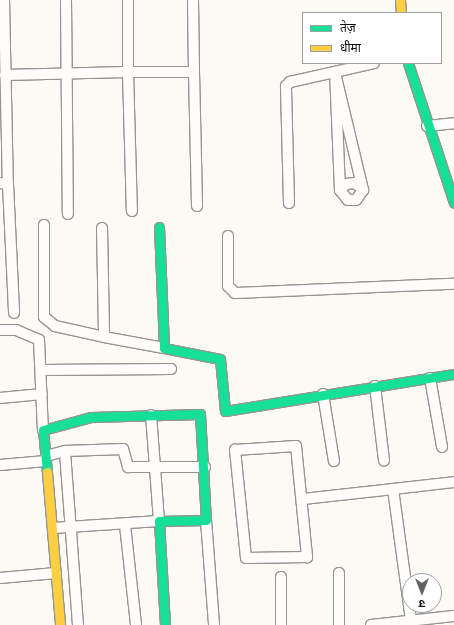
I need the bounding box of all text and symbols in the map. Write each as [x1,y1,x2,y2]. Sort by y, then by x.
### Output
legend [302,12,442,64]
text: तेज़ [340,19,356,35]
text: धीमा [340,39,361,55]
north arrow [402,573,442,613]
text: उ [419,597,425,612]

